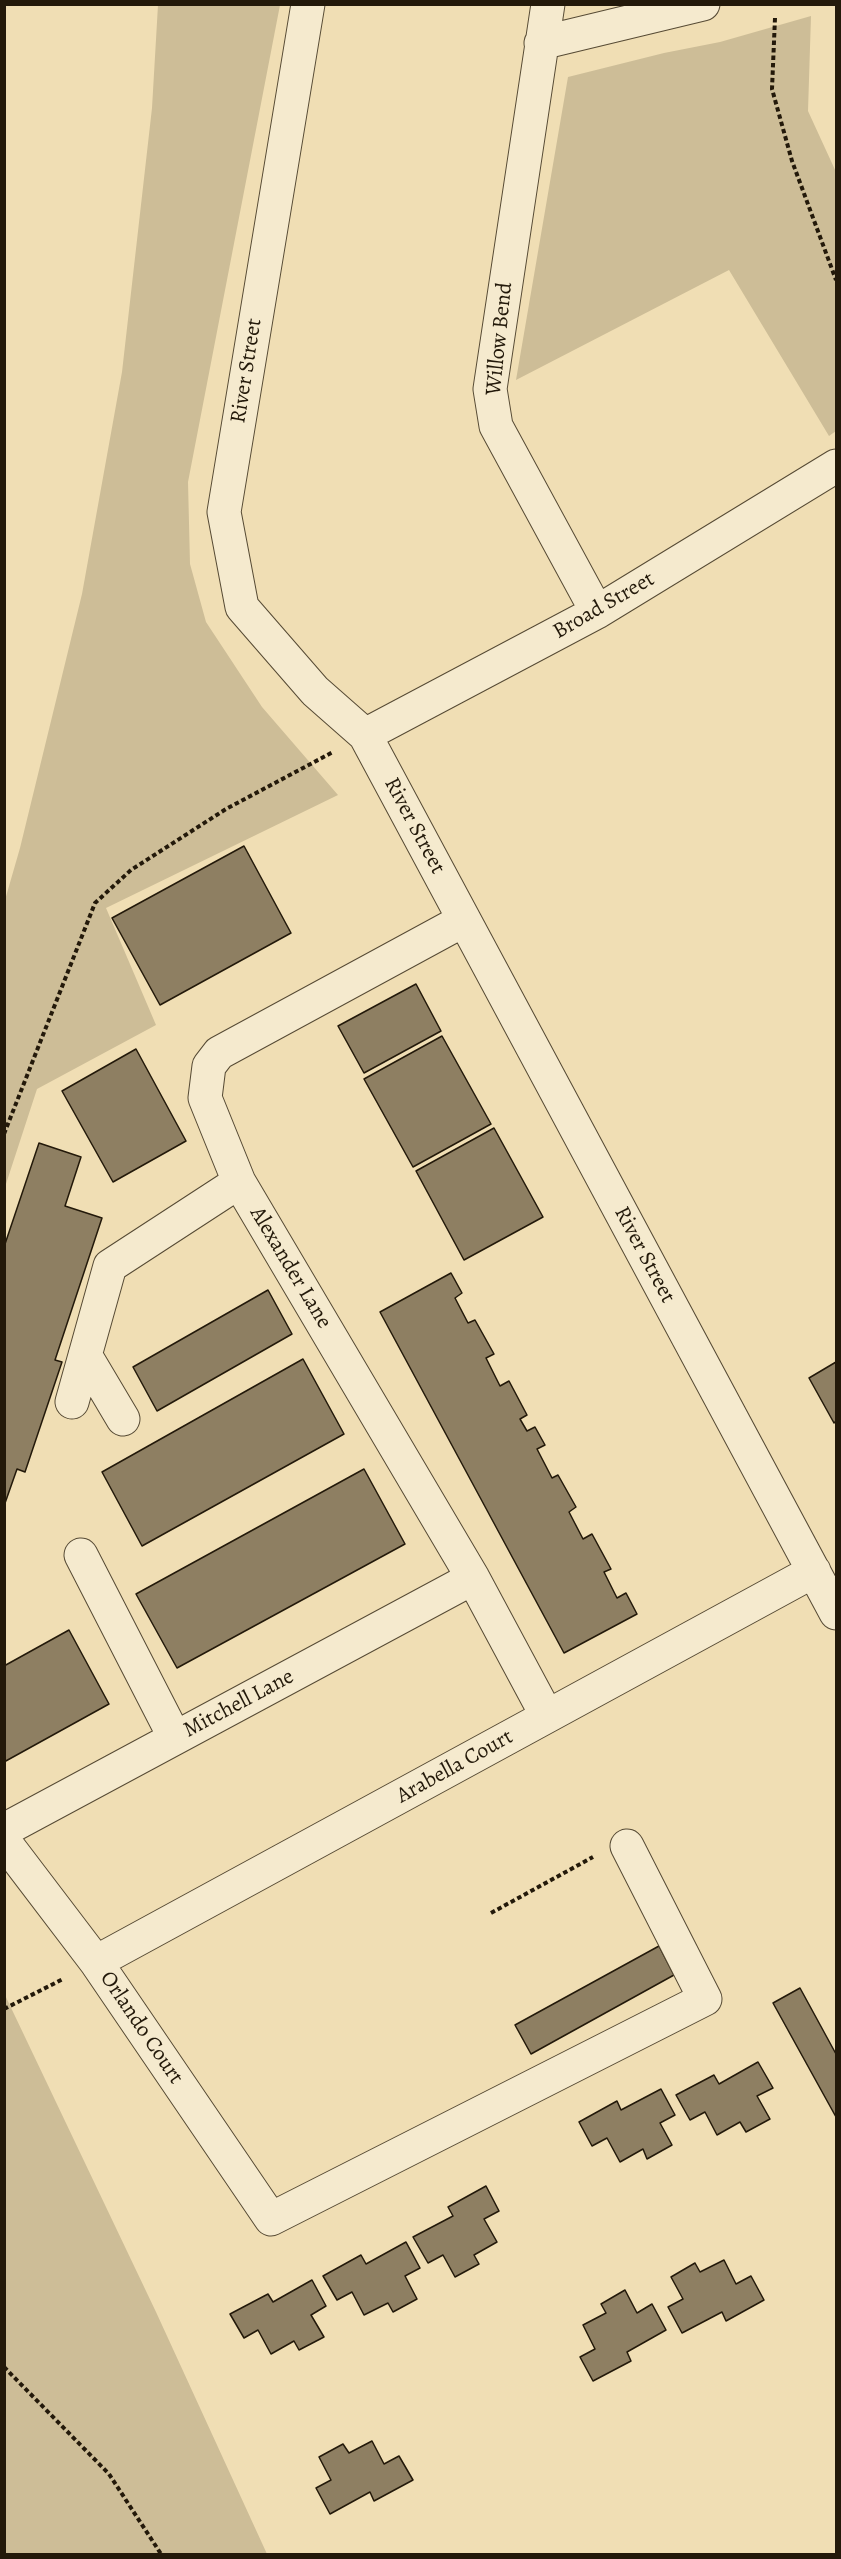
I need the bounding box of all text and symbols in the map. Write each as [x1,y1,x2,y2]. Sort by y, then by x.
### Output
street label: Willow Bend [481,281,519,397]
street label: River Street [226,317,268,425]
street label: Broad Street [549,566,659,646]
street label: River Street [378,773,450,879]
street label: Alexander Lane [243,1202,337,1334]
street label: River Street [608,1202,680,1308]
street label: Mitchell Lane [179,1664,299,1744]
street label: Arabella Court [392,1724,518,1810]
street label: Orlando Court [94,1967,188,2089]

